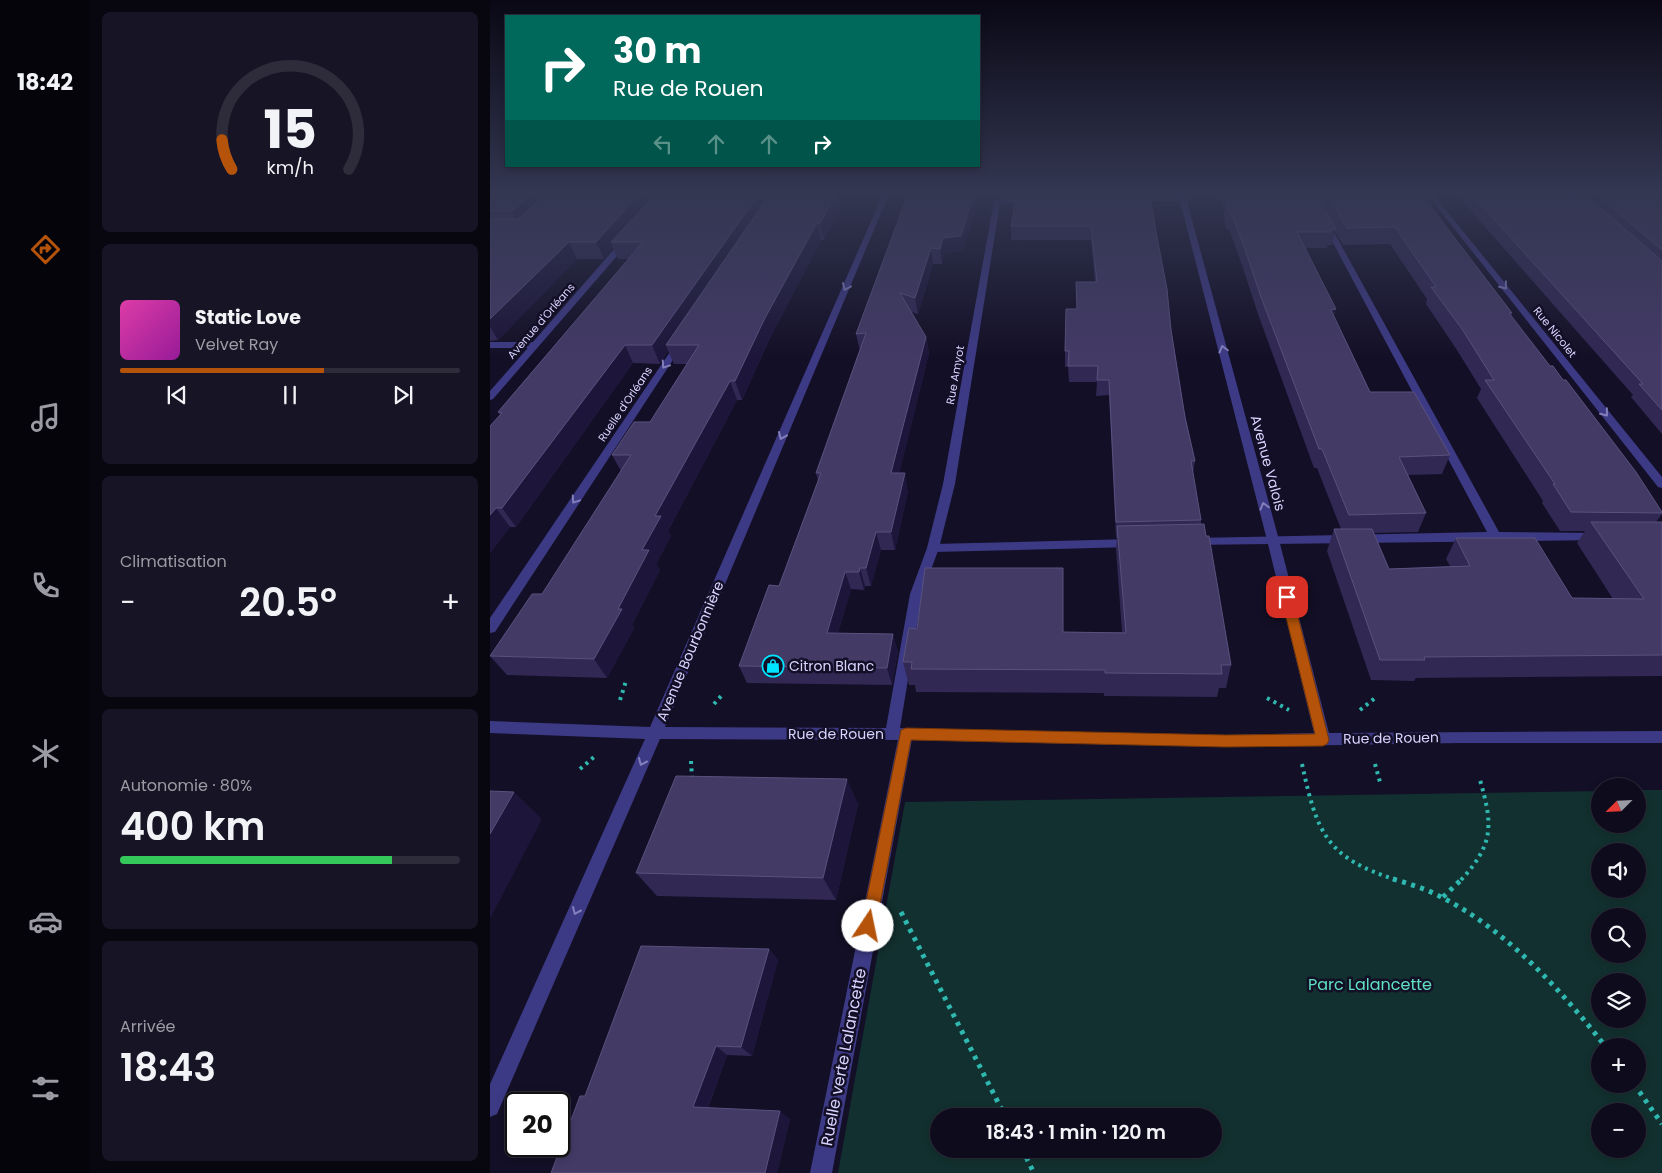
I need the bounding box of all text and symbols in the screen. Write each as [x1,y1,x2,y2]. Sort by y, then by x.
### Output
text: 30 m [613,26,701,75]
icon: right [530,35,595,100]
text: 18:42 [17,67,73,98]
text: Rue de Rouen [613,73,764,104]
text: 15 [263,93,317,166]
icon: left [649,130,677,158]
icon: ahead [702,130,730,158]
icon: ahead [755,130,783,158]
icon: right [808,130,836,158]
text: km/h [266,155,314,180]
icon: directions [28,232,63,267]
street label: Avenue d'Orléans [503,279,579,362]
one-way arrow [1498,280,1506,289]
one-way arrow [842,282,853,291]
street label: Rue Nicolet [1530,303,1580,361]
text: Static Love [195,304,301,331]
text: Velvet Ray [195,333,278,356]
street label: Rue Amyot [942,344,968,406]
one-way arrow [1218,344,1229,353]
one-way arrow [662,360,672,369]
street label: Ruelle d'Orléans [594,363,656,445]
icon: previous [163,381,191,409]
icon: pause [276,381,304,409]
icon: next [389,381,417,409]
icon: music [28,400,63,435]
one-way arrow [1600,407,1608,416]
street label: Avenue Valois [1246,413,1290,513]
one-way arrow [778,431,789,440]
one-way arrow [572,494,581,504]
one-way arrow [1260,502,1270,511]
text: Climatisation [120,550,227,573]
icon: phone [28,568,63,603]
text: 20.5° [239,576,337,629]
pin [1266,576,1308,618]
street label: Avenue Bourbonnière [651,578,729,724]
text: − [120,583,135,622]
text: + [441,583,460,622]
icon: arrive [1273,583,1301,611]
shop icon: Citron Blanc [761,654,785,678]
place label: Citron Blanc [789,656,874,676]
street label: Rue de Rouen [788,724,884,744]
street label: Rue de Rouen [1343,727,1439,749]
icon: climate [28,736,63,771]
one-way arrow [638,757,649,766]
text: Autonomie · 80% [120,774,252,797]
north arrow [1591,778,1646,832]
map controls [1591,778,1646,1158]
text: 400 km [120,800,265,853]
button: sound [1591,843,1646,898]
position arrow [841,899,893,951]
icon: car [28,904,63,939]
one-way arrow [572,906,583,915]
button: search [1591,908,1646,963]
street label: Ruelle verte Lalancette [815,966,872,1148]
park label: Parc Lalancette [1308,973,1432,996]
button: layers [1591,973,1646,1028]
text: Arrivée [120,1015,175,1038]
button: + [1591,1038,1646,1093]
text: 18:43 [120,1041,216,1094]
icon: filters [28,1071,63,1106]
speed limit sign: 20 [505,1092,570,1157]
button: − [1591,1103,1646,1158]
text: 18:43 · 1 min · 120 m [986,1119,1166,1146]

